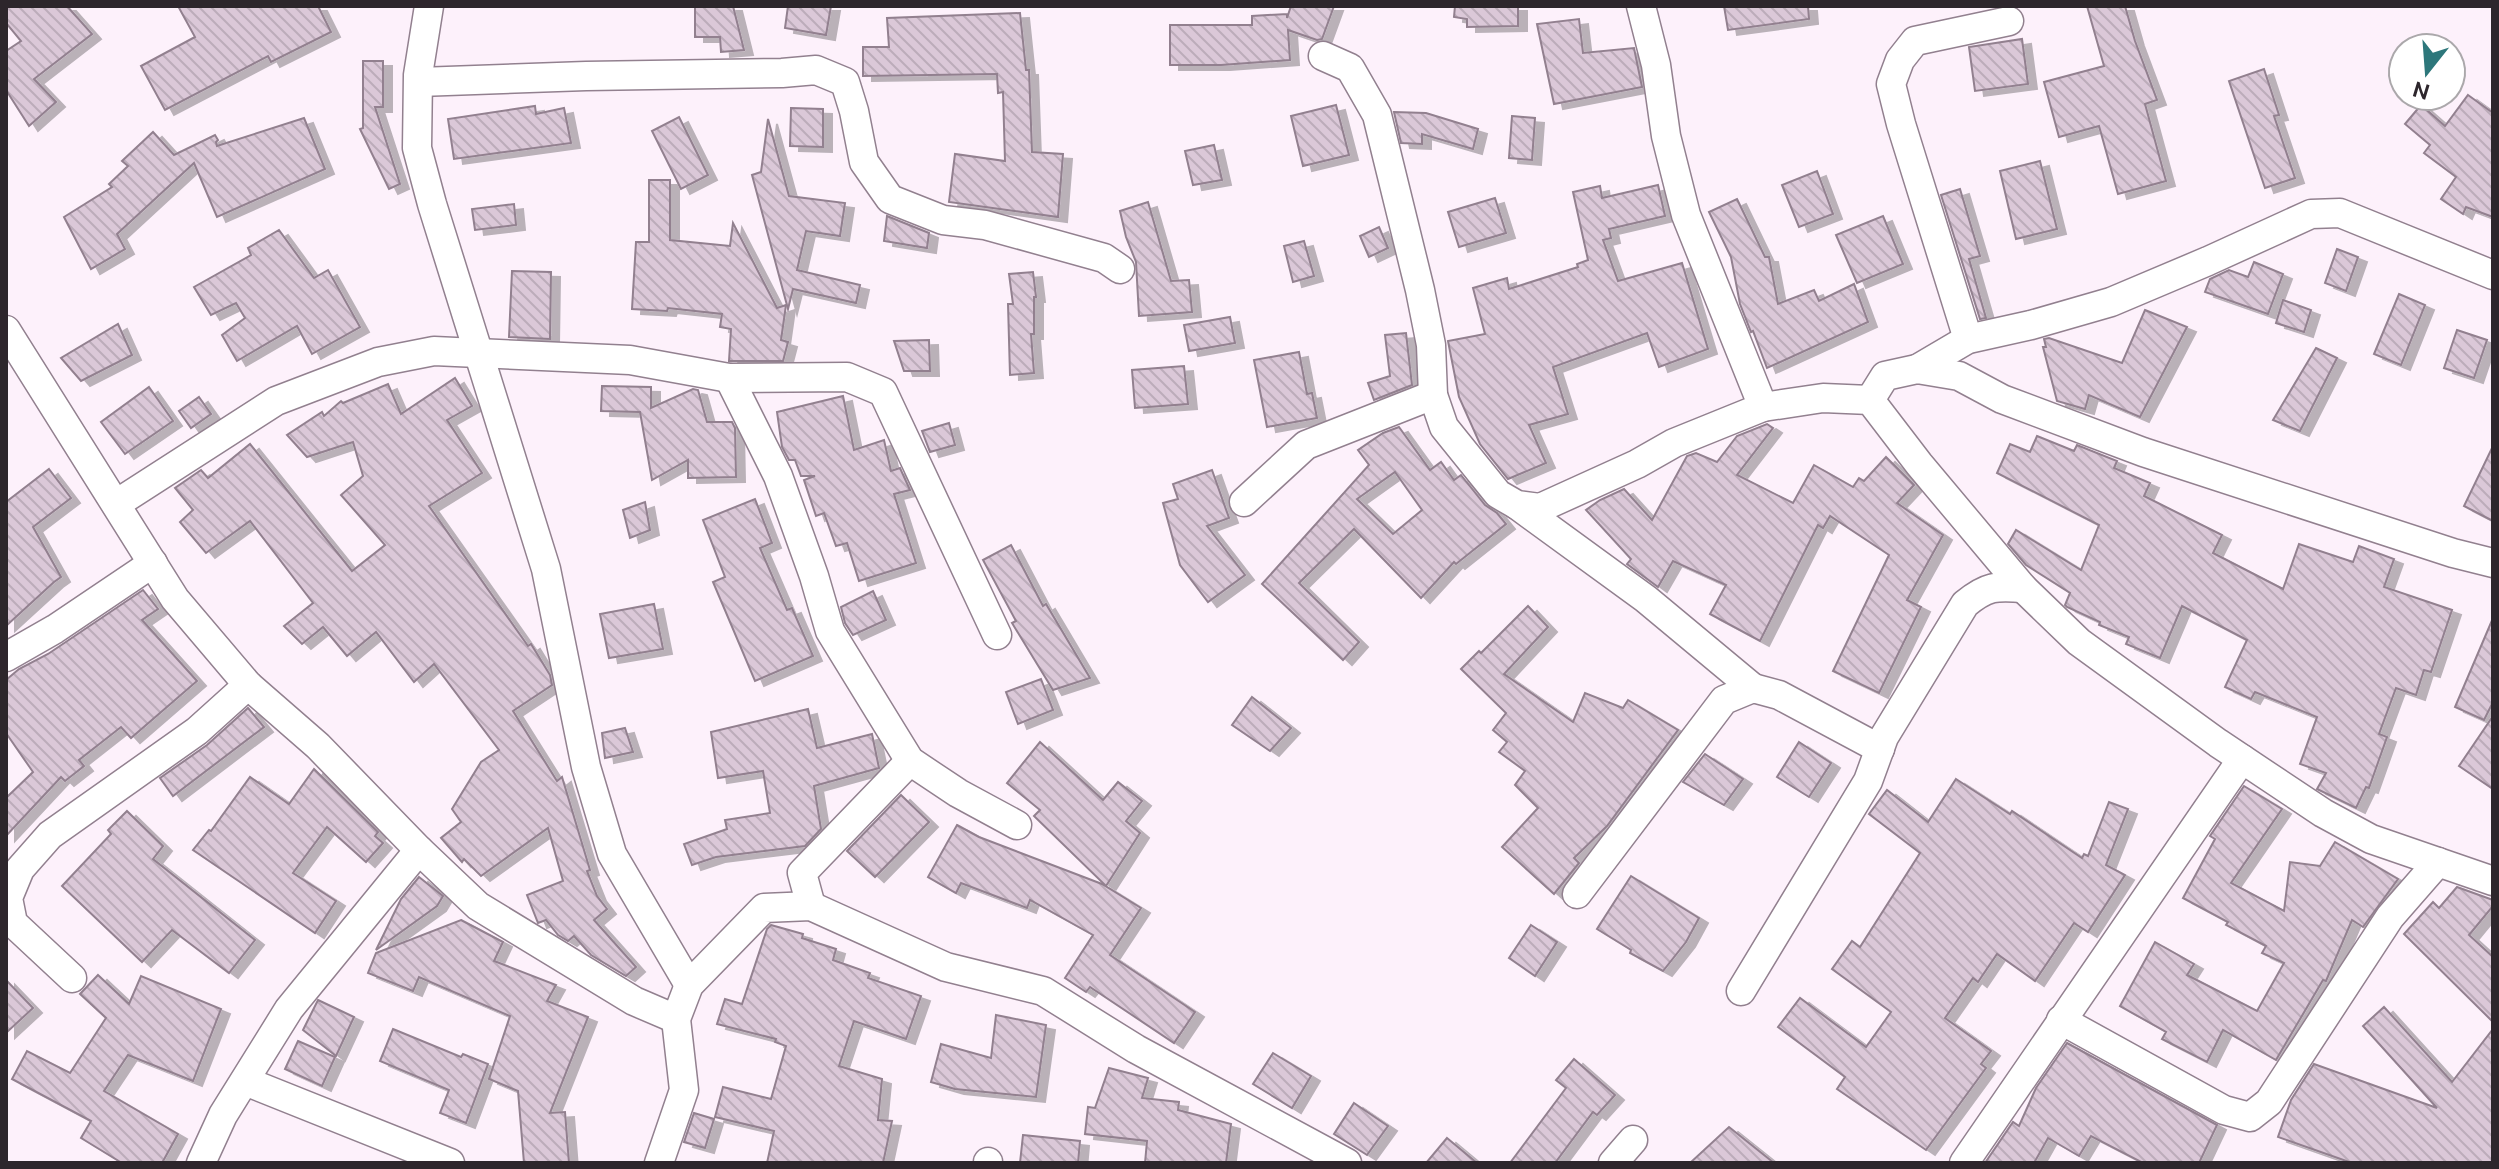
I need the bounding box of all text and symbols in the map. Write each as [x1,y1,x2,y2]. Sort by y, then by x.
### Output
north arrow [2387,32,2467,112]
text: N [2409,77,2433,106]

